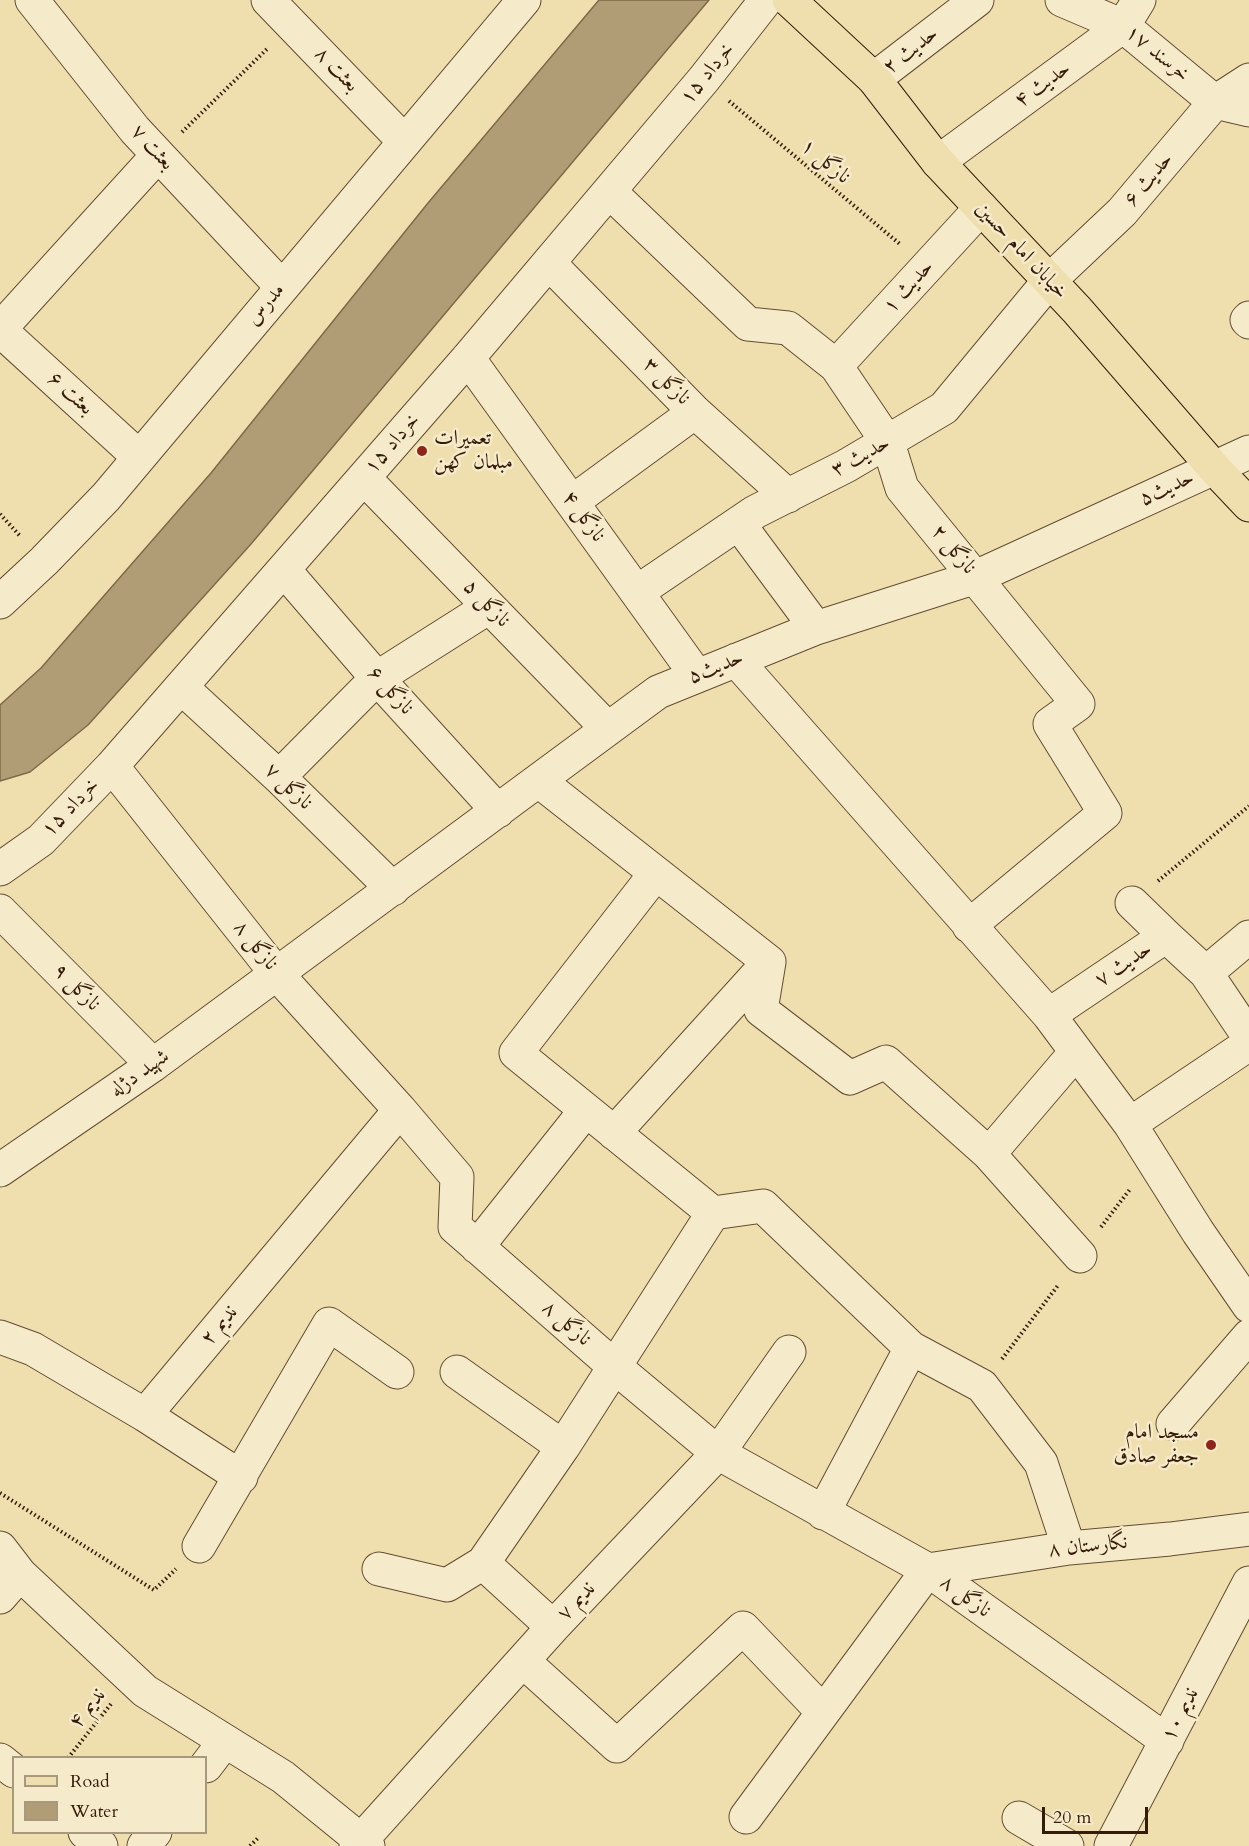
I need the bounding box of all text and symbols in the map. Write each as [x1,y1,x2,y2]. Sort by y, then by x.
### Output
street label: خرسند ۱۷ [1120,20,1194,88]
street label: حدیث ۲ [878,22,944,80]
street label: ۱۵ خرداد [676,38,740,110]
street label: بعثت ۸ [308,42,364,98]
street label: حدیث ۴ [1010,56,1076,114]
street label: بعثت ۷ [125,120,179,176]
street label: نازگل ۱ [795,134,855,190]
street label: حدیث ۶ [1119,148,1179,212]
street label: خیابان امام حسین [969,197,1073,305]
street label: حدیث ۱ [879,255,939,319]
street label: مدرس [241,279,291,331]
street label: نازگل ۳ [637,353,695,411]
street label: بعثت ۶ [42,367,98,421]
street label: ۱۵ خرداد [360,409,426,479]
place label: تعمیرات مبلمان کهن [434,426,513,476]
street label: حدیث ۳ [827,431,895,483]
marker: تعمیرات مبلمان کهن [415,444,429,458]
street label: حدیث۵ [1136,465,1198,513]
street label: نازگل ۴ [556,487,610,547]
street label: نازگل ۲ [925,520,981,580]
street label: نازگل ۵ [457,575,515,633]
street label: حدیث۵ [685,646,747,690]
street label: نازگل ۶ [362,661,418,721]
street label: نازگل ۷ [259,758,317,816]
street label: ۱۵ خرداد [37,773,105,843]
street label: نازگل ۸ [227,916,283,976]
street label: حدیث ۷ [1091,937,1157,993]
street label: نازگل ۹ [47,959,105,1017]
street label: شهید دژله [105,1045,175,1103]
street label: نازگل ۸ [536,1296,596,1352]
street label: ندیم ۲ [196,1301,244,1351]
place label: مسجد امام جعفر صادق [1113,1420,1199,1470]
marker: مسجد امام جعفر صادق [1204,1438,1218,1452]
street label: نگارستان ۸ [1047,1530,1129,1564]
street label: نازگل ۸ [935,1570,995,1624]
street label: ندیم ۷ [553,1577,601,1627]
street label: ندیم ۴ [64,1684,112,1734]
street label: ندیم ۱۰ [1157,1684,1205,1746]
legend [12,1756,207,1834]
text: Road [70,1769,110,1794]
scale bar [1045,1795,1152,1833]
text: Water [70,1799,118,1824]
text: 20 m [1053,1805,1092,1830]

